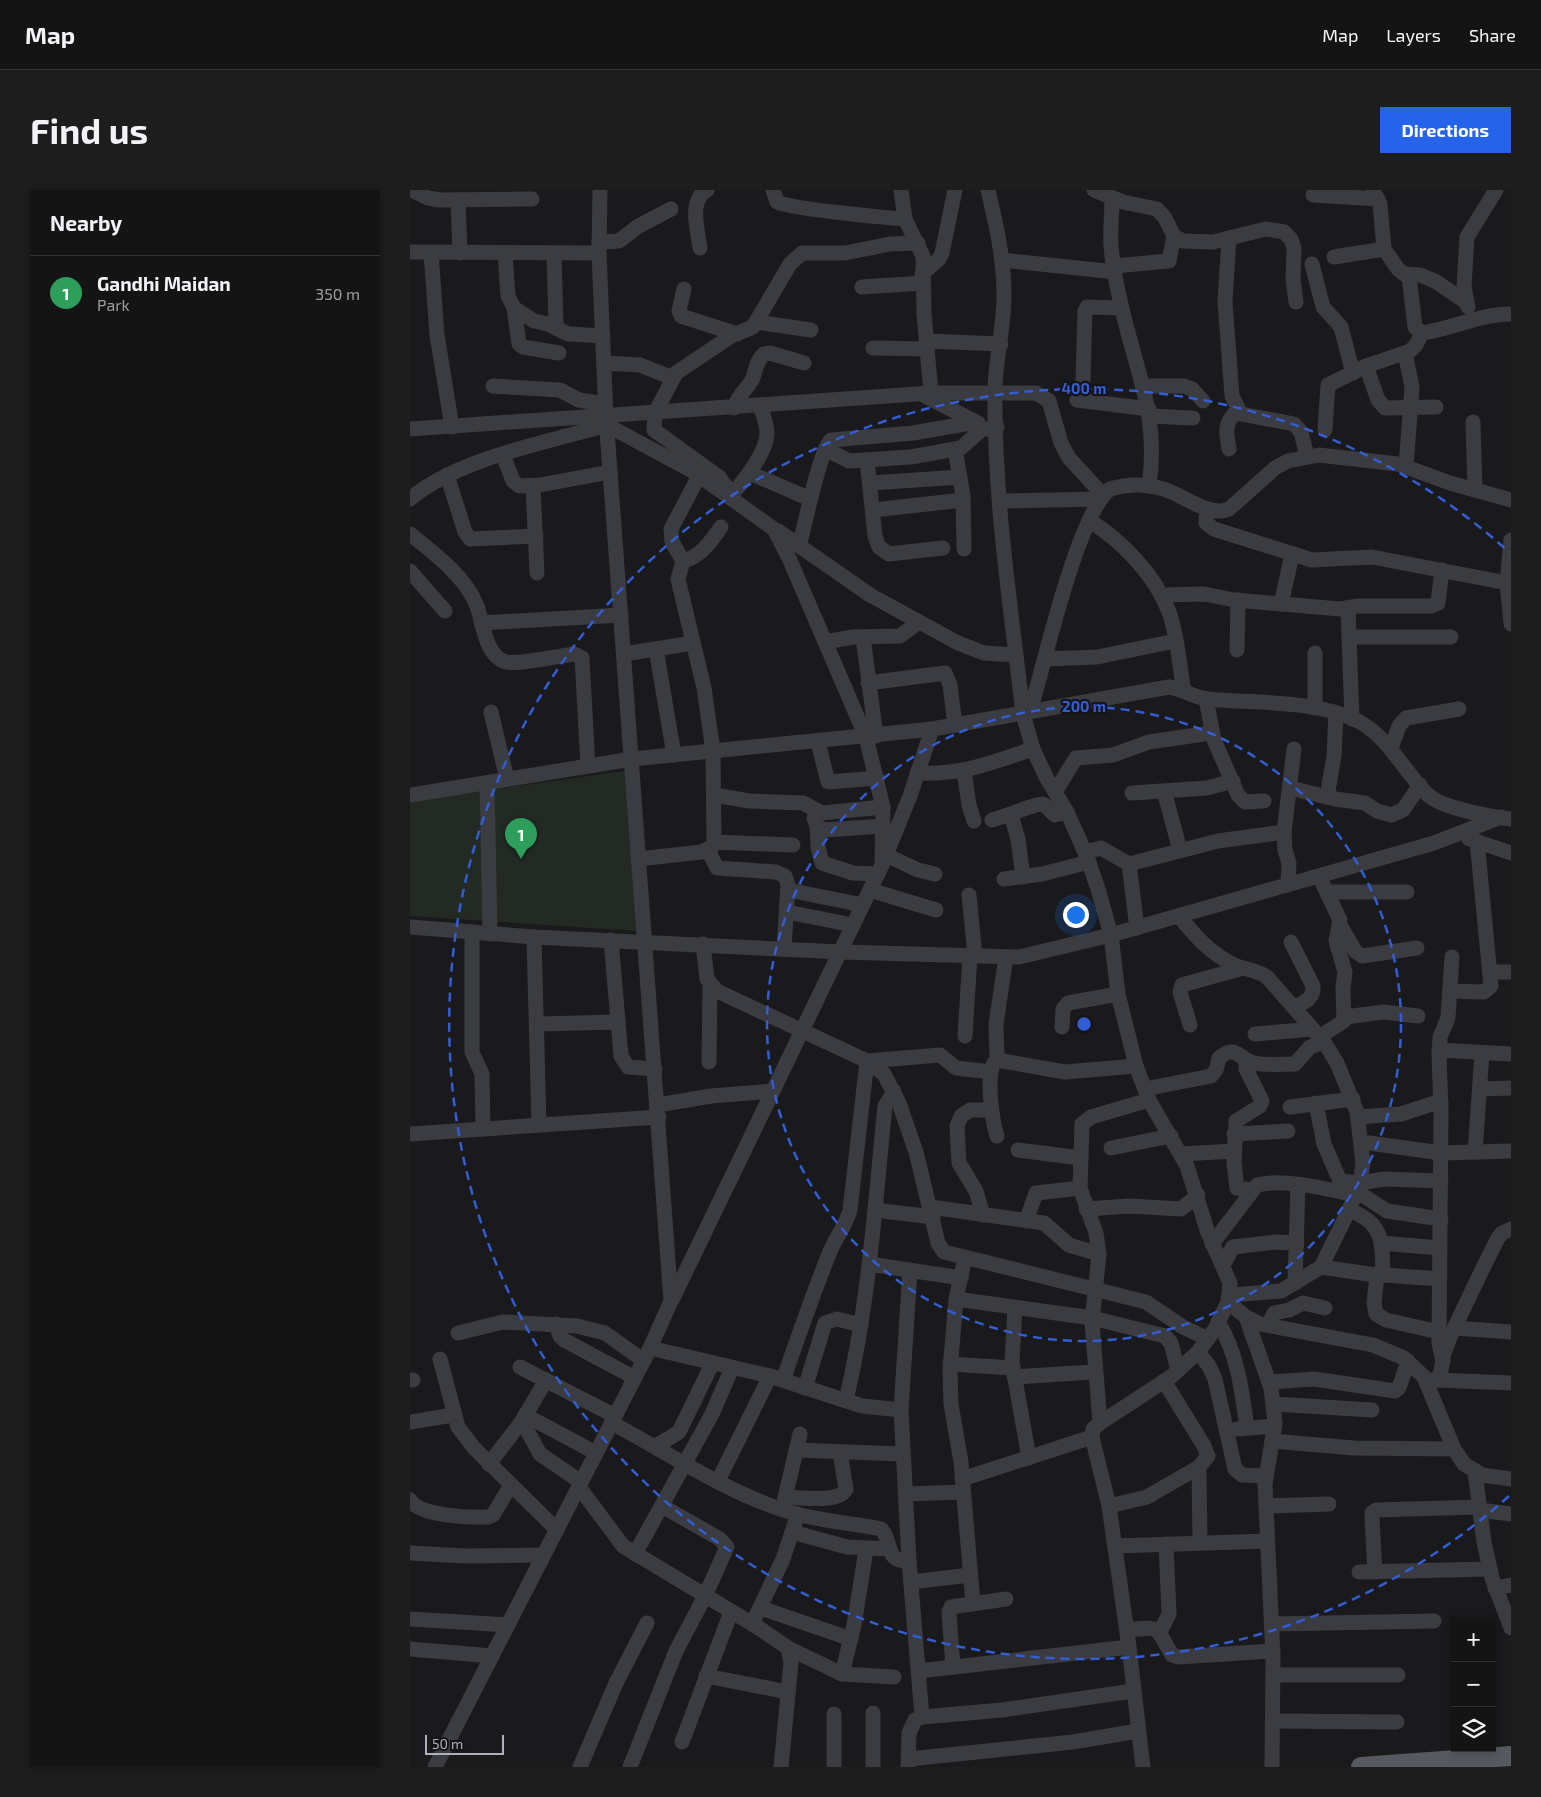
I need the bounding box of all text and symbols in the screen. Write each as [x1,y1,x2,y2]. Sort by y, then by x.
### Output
text: Map [25,20,75,49]
text: Map [1322,24,1358,46]
text: Layers [1386,24,1441,46]
text: Share [1469,24,1516,46]
button: Directions [1380,107,1511,153]
text: Find us [30,109,148,151]
text: Nearby [50,210,122,235]
text: Gandhi Maidan [97,272,231,295]
text: 1 [63,284,69,303]
text: 350 m [315,284,360,303]
text: Park [97,295,130,314]
text: 400 m [1062,379,1106,397]
text: 200 m [1062,697,1106,715]
pin: 1 [505,818,537,859]
your location [1063,902,1089,928]
centre of rings [1075,1015,1093,1033]
map controls [1451,1617,1496,1752]
button: + [1451,1617,1496,1662]
button: − [1451,1662,1496,1707]
button: layers [1451,1707,1496,1752]
scale bar [425,1732,504,1755]
text: 50 m [432,1735,463,1752]

